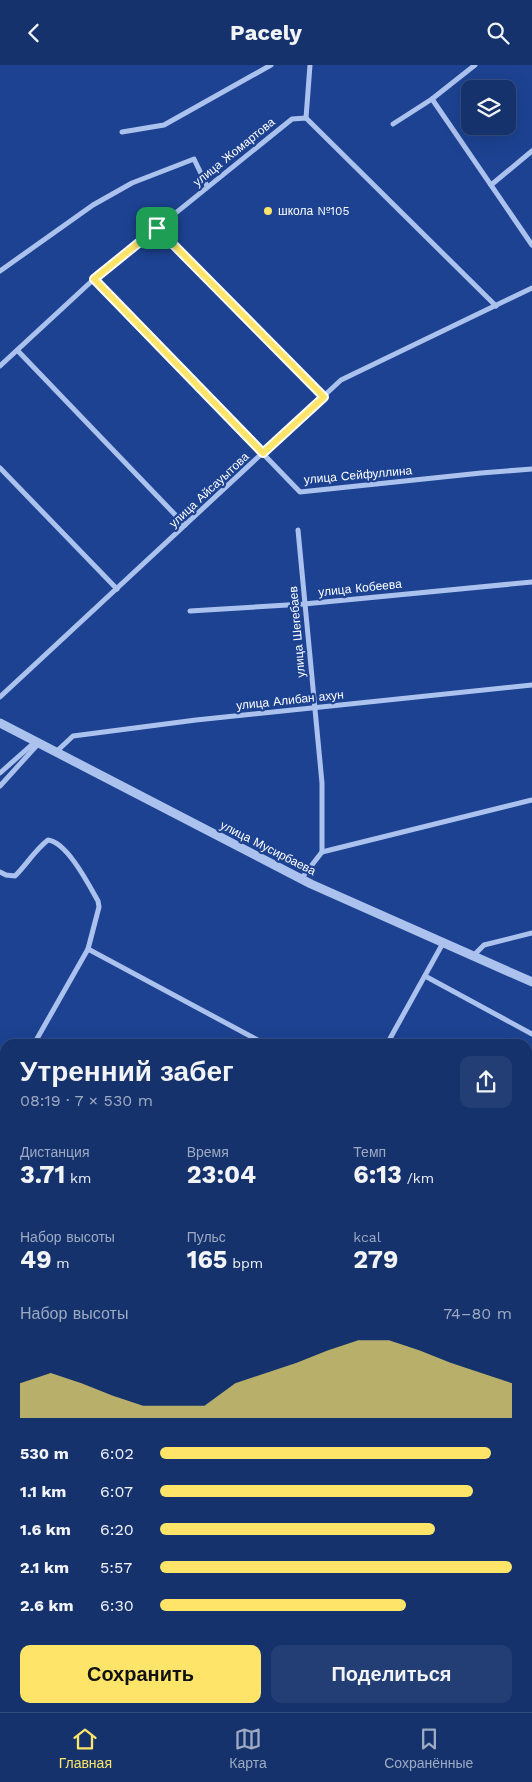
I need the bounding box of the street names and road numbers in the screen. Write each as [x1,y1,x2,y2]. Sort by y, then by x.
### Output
street label: улица Жомартова [190,115,278,189]
street label: улица Айсауытова [166,449,252,531]
street label: улица Сейфуллина [303,463,413,487]
street label: улица Кобеева [318,577,403,599]
street label: улица Шегебаев [286,586,308,678]
street label: улица Алибан ахун [236,687,344,713]
street label: улица Мусирбаева [218,818,318,878]

